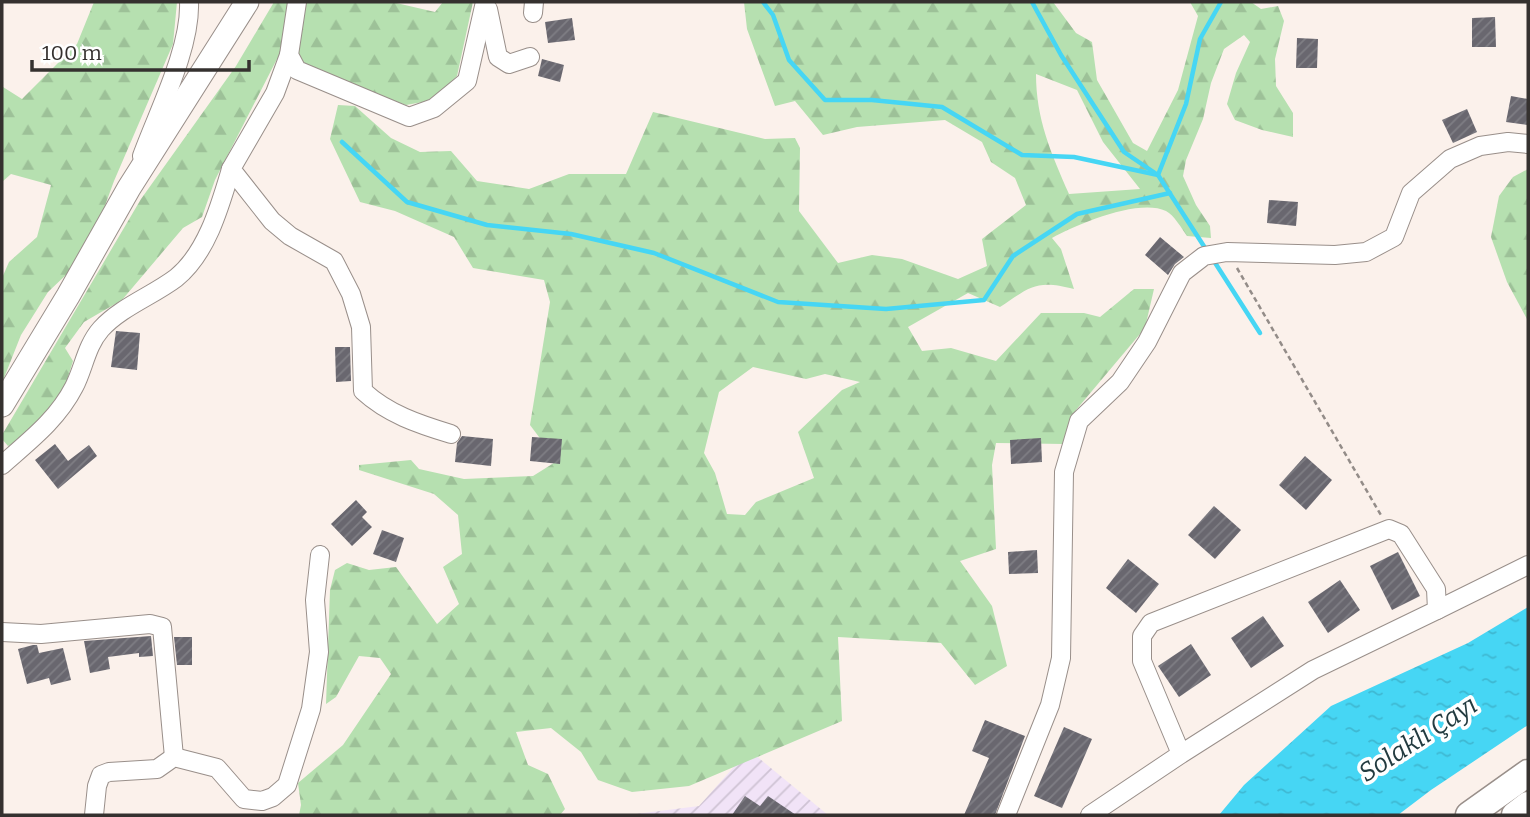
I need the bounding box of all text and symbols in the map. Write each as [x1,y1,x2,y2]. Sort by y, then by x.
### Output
scale bar [32,28,248,72]
text: 100 m [42,40,102,66]
water label: Solaklı Çayı [1353,689,1483,789]

